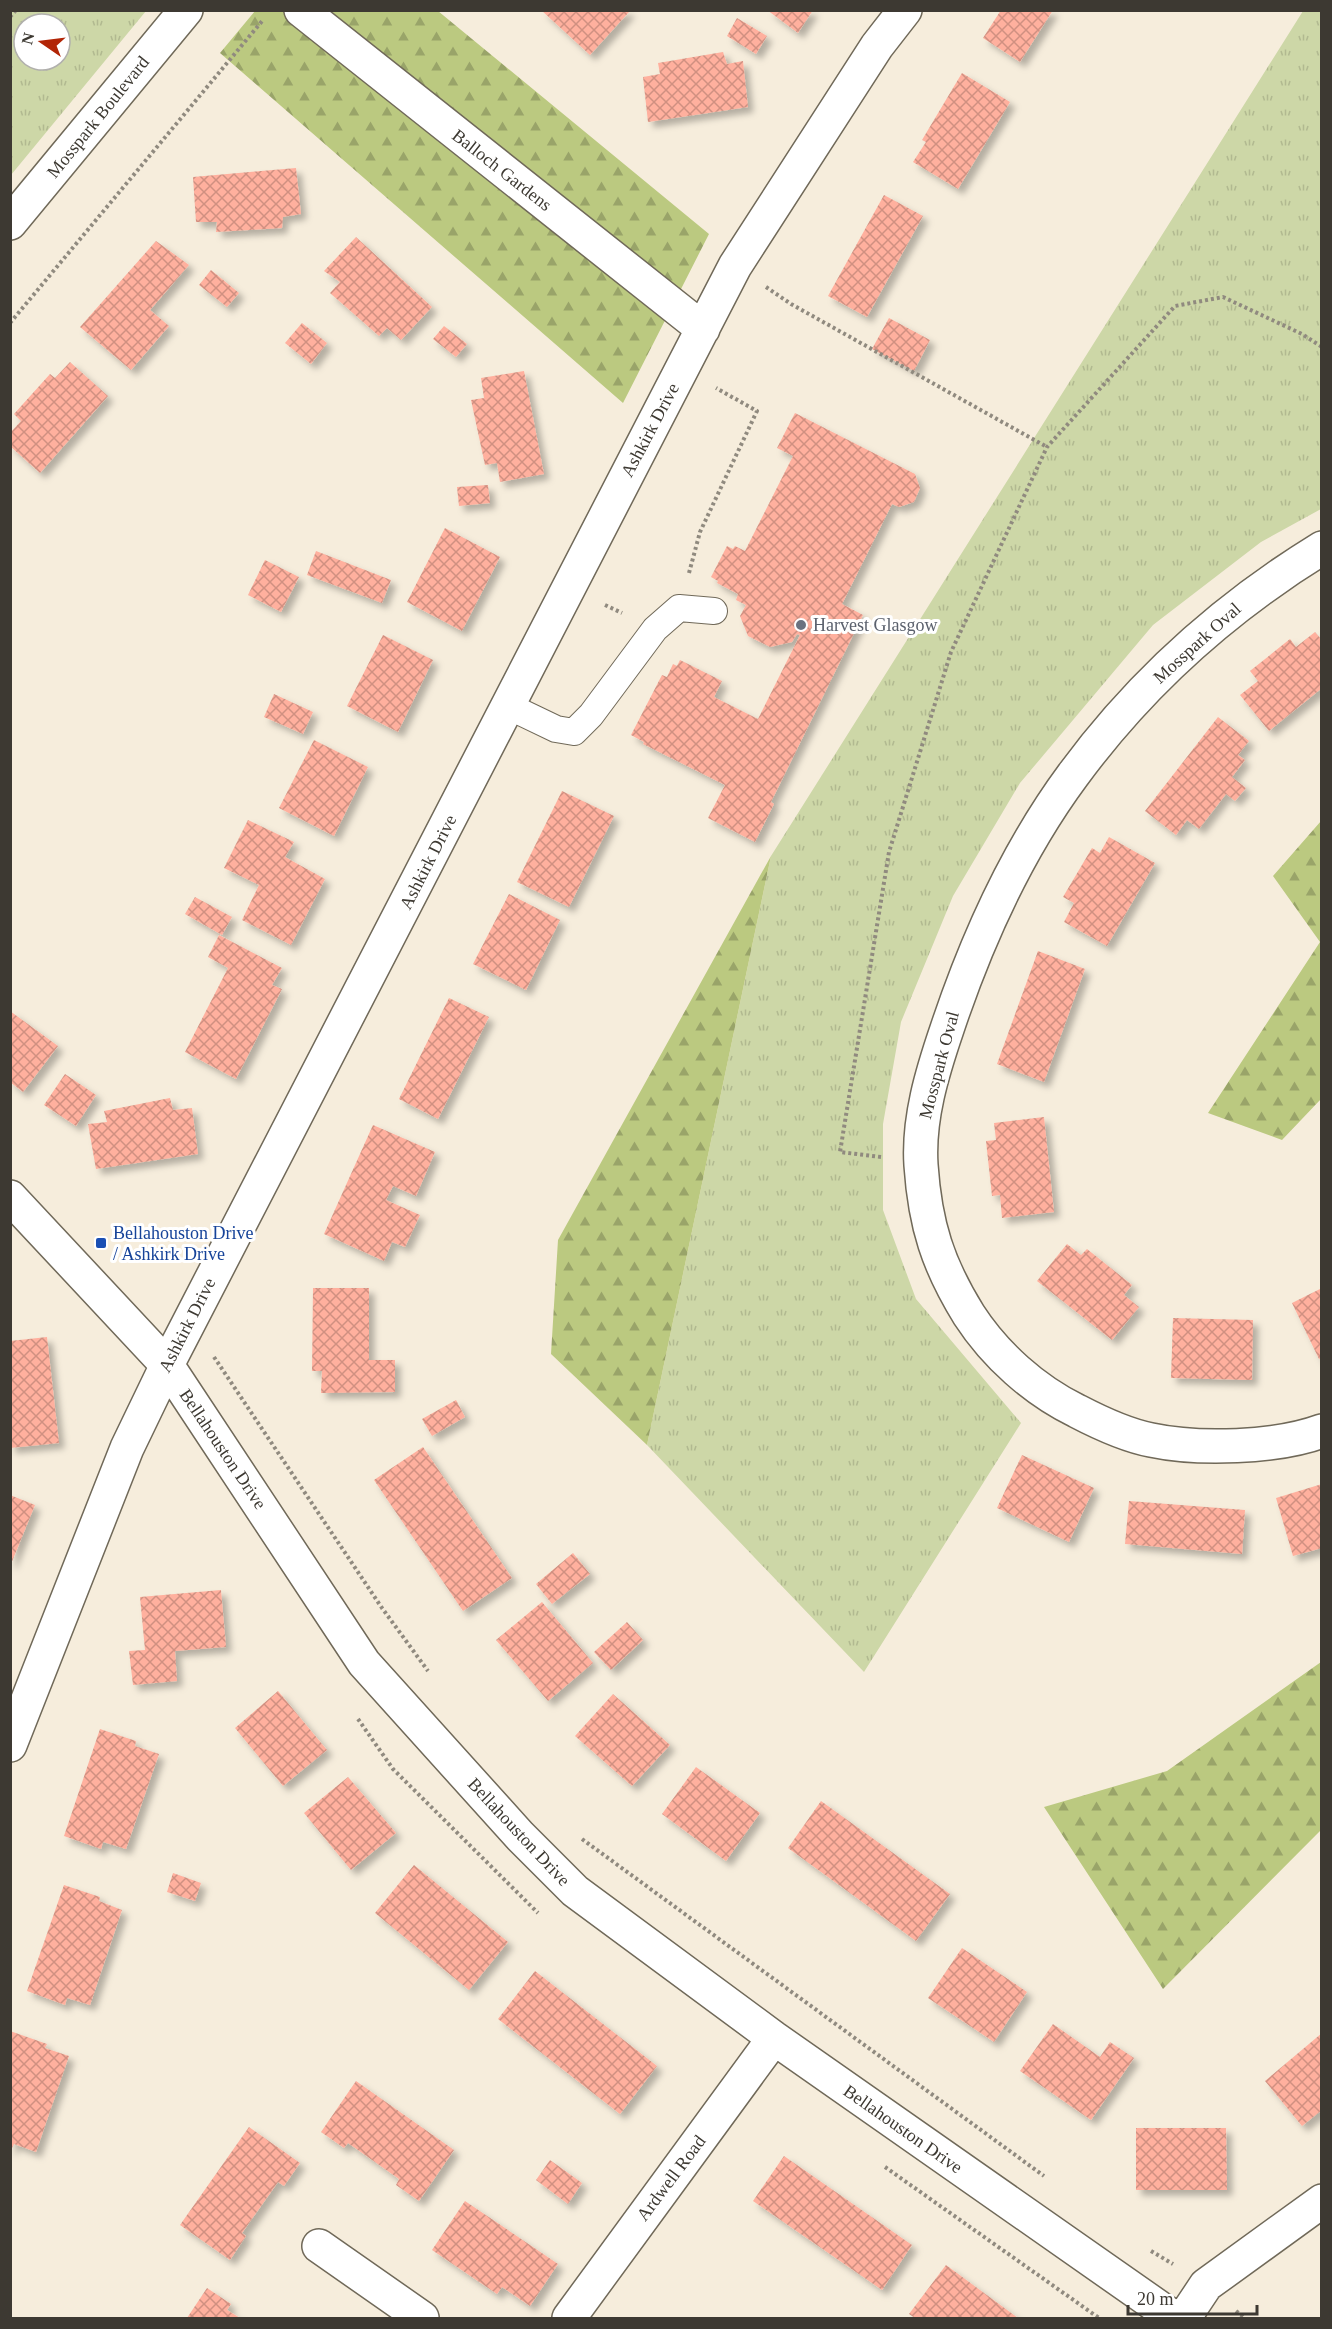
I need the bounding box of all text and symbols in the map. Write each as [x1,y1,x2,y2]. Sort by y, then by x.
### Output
north arrow [12,12,72,72]
text: N [18,30,38,46]
street label: Mosspark Boulevard [43,52,153,182]
street label: Balloch Gardens [448,125,556,215]
street label: Ashkirk Drive [617,380,683,480]
street label: Mosspark Oval [1149,599,1245,687]
place label: Harvest Glasgow [813,615,937,635]
marker: Harvest Glasgow [794,618,808,632]
street label: Ashkirk Drive [396,811,460,913]
street label: Mosspark Oval [915,1009,963,1121]
place label: Bellahouston Drive / Ashkirk Drive [113,1223,253,1264]
marker: Bellahouston Drive / Ashkirk Drive [94,1236,108,1250]
street label: Ashkirk Drive [155,1274,219,1376]
street label: Bellahouston Drive [175,1385,271,1513]
street label: Bellahouston Drive [464,1774,574,1890]
street label: Bellahouston Drive [840,2081,966,2177]
street label: Ardwell Road [632,2131,710,2225]
scale bar [1128,2278,1257,2316]
text: 20 m [1137,2289,1174,2309]

